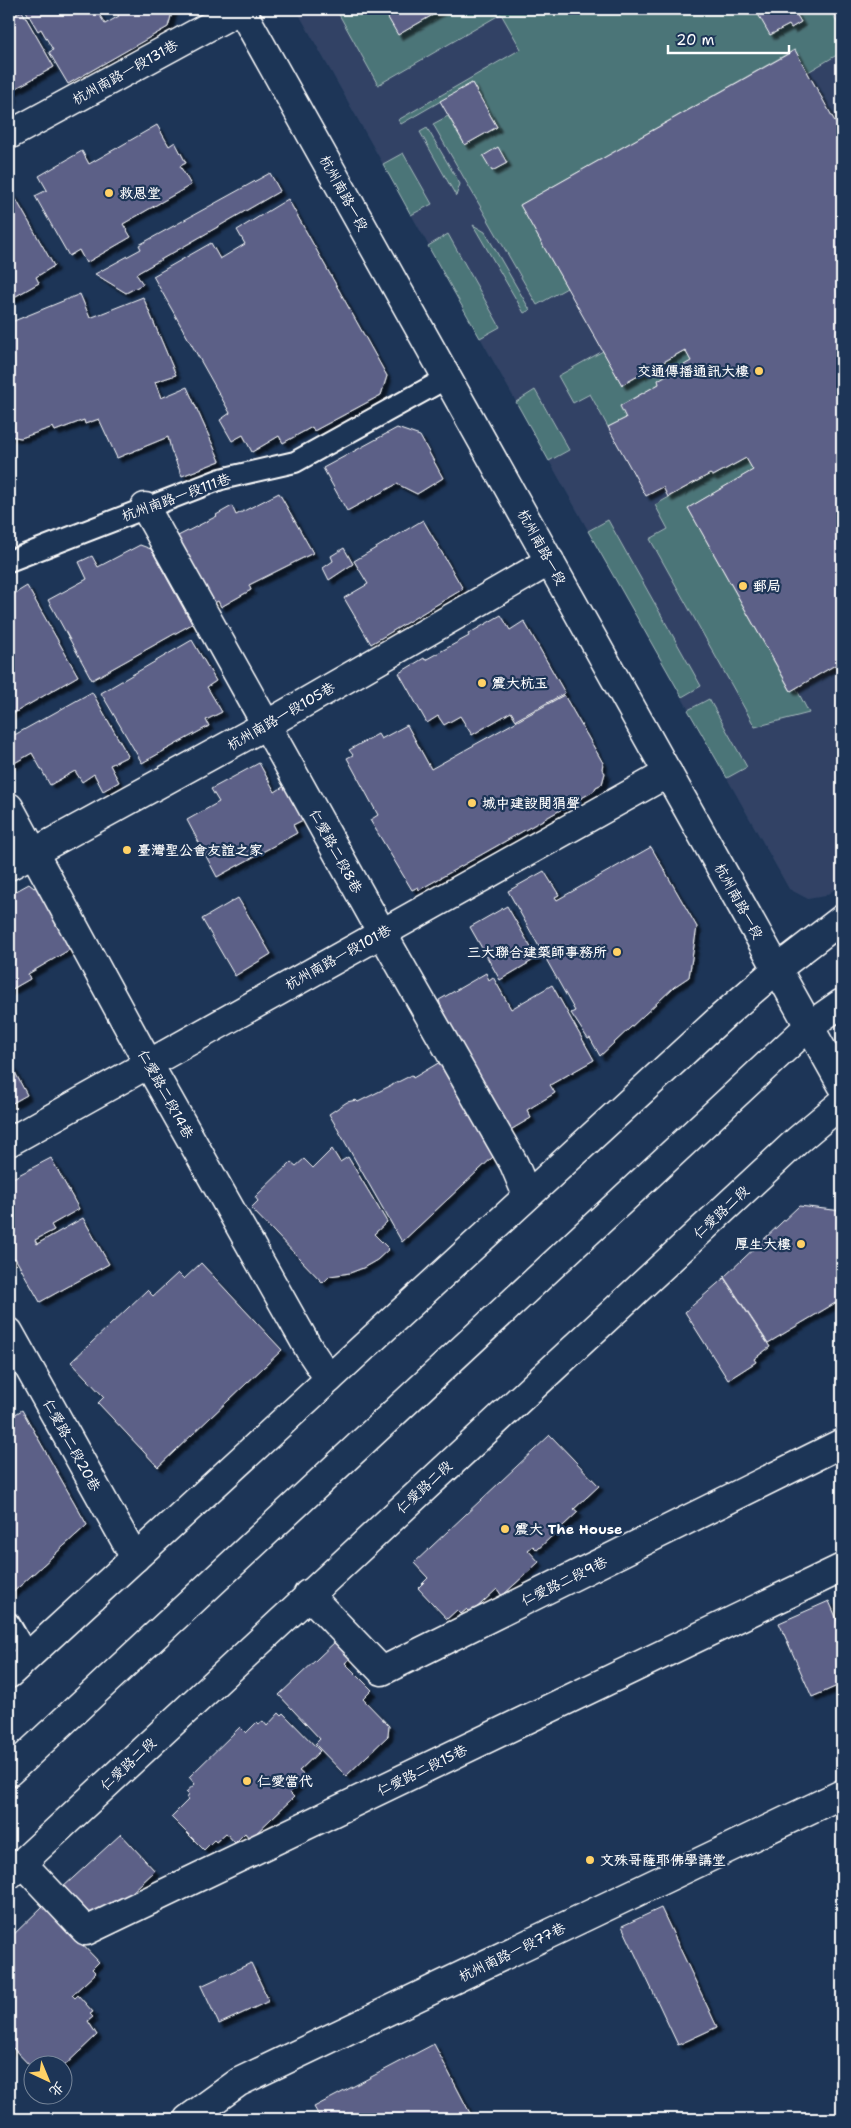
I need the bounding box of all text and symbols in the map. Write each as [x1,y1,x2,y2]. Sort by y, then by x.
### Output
scale bar [668,22,790,54]
text: 20 m [676,30,715,50]
street label: 杭州南路一段131巷 [69,35,182,108]
street label: 杭州南路一段 [316,152,372,234]
place label: 救恩堂 [119,184,161,202]
marker: 救恩堂 [103,187,115,199]
place label: 交通傳播通訊大樓 [637,362,749,380]
marker: 交通傳播通訊大樓 [753,365,765,377]
street label: 杭州南路一段111巷 [119,469,234,525]
street label: 杭州南路一段 [514,506,570,588]
place label: 郵局 [753,577,781,595]
marker: 郵局 [737,580,749,592]
place label: 震大杭玉 [491,674,548,692]
street label: 杭州南路一段105巷 [224,677,339,754]
marker: 震大杭玉 [476,677,488,689]
place label: 城中建設閱狷聲 [482,794,580,812]
marker: 城中建設閱狷聲 [466,797,478,809]
street label: 仁愛路二段8巷 [305,806,367,897]
place label: 臺灣聖公會友誼之家 [137,841,263,859]
marker: 臺灣聖公會友誼之家 [121,844,133,856]
street label: 杭州南路一段 [711,860,767,942]
street label: 杭州南路一段101巷 [282,920,395,994]
place label: 三大聯合建築師事務所 [467,943,607,961]
marker: 三大聯合建築師事務所 [611,946,623,958]
street label: 仁愛路二段14巷 [134,1046,198,1143]
street label: 仁愛路二段 [689,1182,753,1242]
place label: 厚生大樓 [735,1235,791,1253]
marker: 厚生大樓 [795,1238,807,1250]
street label: 仁愛路二段20巷 [39,1396,105,1495]
street label: 仁愛路二段 [392,1457,456,1517]
place label: 震大 The House [514,1520,623,1538]
marker: 震大 The House [499,1523,511,1535]
street label: 仁愛路二段9巷 [518,1552,611,1610]
street label: 仁愛路二段 [96,1734,160,1794]
street label: 仁愛路二段15巷 [374,1740,471,1800]
place label: 仁愛當代 [257,1772,313,1790]
marker: 仁愛當代 [241,1775,253,1787]
place label: 文殊哥薩耶佛學講堂 [600,1851,726,1869]
marker: 文殊哥薩耶佛學講堂 [584,1854,596,1866]
street label: 杭州南路一段77巷 [456,1918,569,1986]
north arrow [22,2056,72,2106]
text: 北 [46,2078,68,2101]

